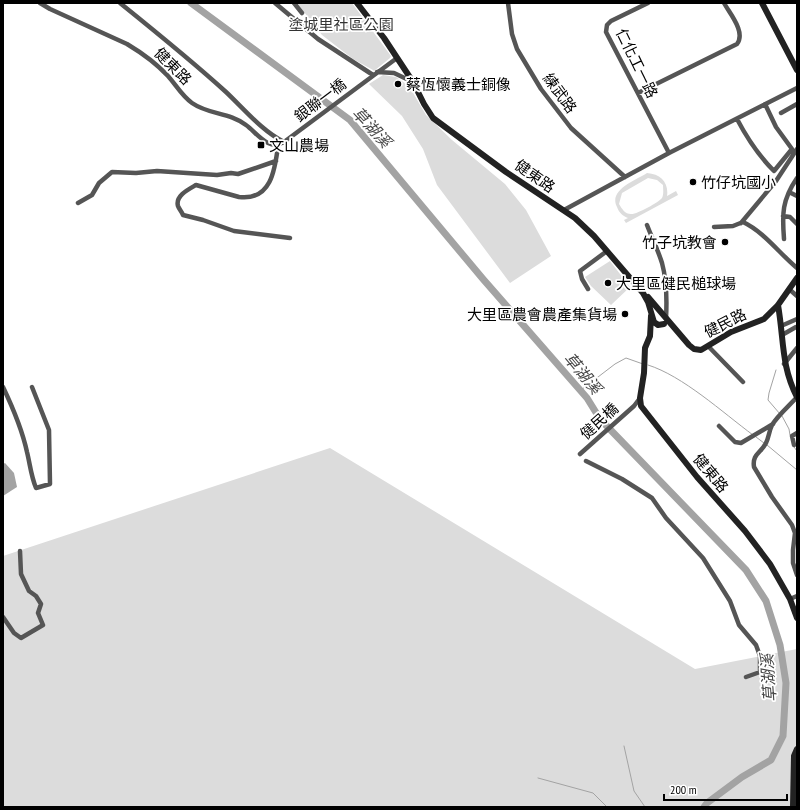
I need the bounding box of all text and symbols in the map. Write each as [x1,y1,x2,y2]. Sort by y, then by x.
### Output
park label: 塗城里社區公園 [288,15,394,34]
street label: 仁化工一路 [612,25,662,101]
street label: 健東路 [150,43,196,89]
street label: 練武路 [539,69,581,117]
street label: 銀聯一橋 [290,74,350,126]
place label: 蔡恆懷義士銅像 [406,75,511,94]
marker: 蔡恆懷義士銅像 [393,79,403,89]
water label: 草湖溪 [348,103,397,153]
place label: 文山農場 [269,136,329,155]
marker: 文山農場 [256,140,266,150]
street label: 健東路 [511,155,559,197]
place label: 竹仔坑國小 [701,173,776,192]
marker: 竹仔坑國小 [688,177,698,187]
place label: 竹子坑教會 [642,233,717,252]
marker: 竹子坑教會 [720,237,730,247]
place label: 大里區健民槌球場 [616,274,736,293]
marker: 大里區健民槌球場 [603,278,613,288]
street label: 健民路 [701,304,749,342]
place label: 大里區農會農產集貨場 [467,305,617,324]
marker: 大里區農會農產集貨場 [620,309,630,319]
water label: 草湖溪 [560,348,607,399]
street label: 健民橋 [576,399,622,443]
street label: 健東路 [689,450,733,496]
water label: 草湖溪 [756,651,780,703]
scale bar [664,776,787,802]
text: 200 m [670,782,697,797]

